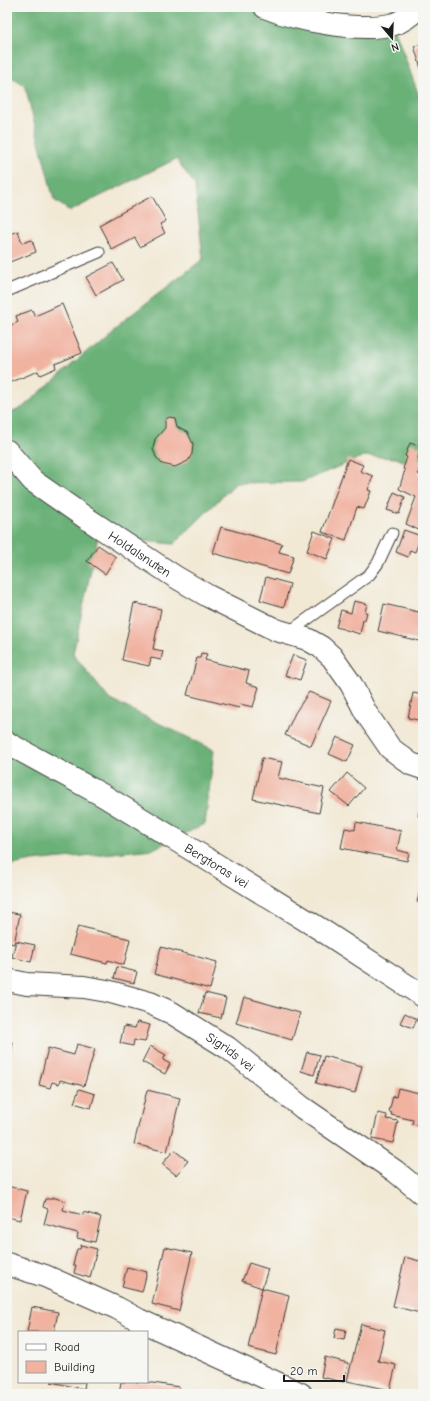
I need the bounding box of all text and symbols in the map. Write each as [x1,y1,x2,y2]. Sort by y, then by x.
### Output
north arrow [372,18,412,58]
text: N [390,40,401,54]
street label: Holdalsnuten [106,528,174,580]
street label: Bergtoras vei [182,840,252,891]
street label: Sigrids vei [204,1029,258,1074]
legend [18,1331,148,1383]
text: Road [54,1340,80,1354]
scale bar [284,1357,344,1383]
text: Building [54,1360,95,1374]
text: 20 m [290,1364,318,1378]

